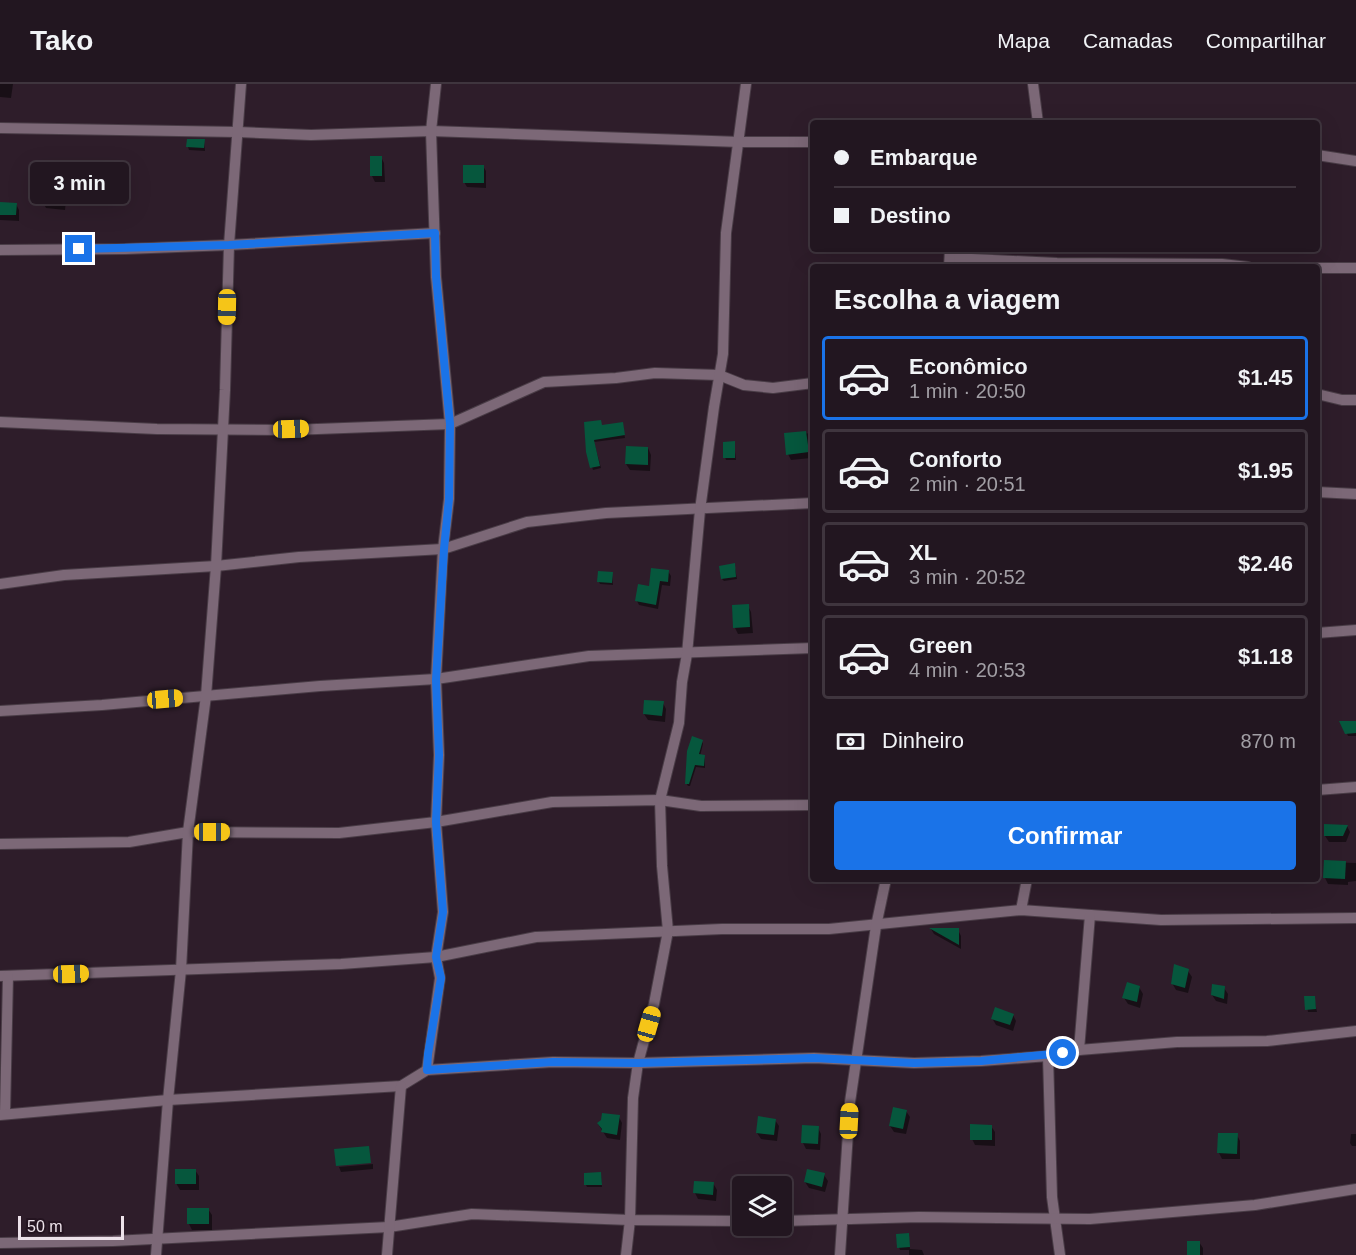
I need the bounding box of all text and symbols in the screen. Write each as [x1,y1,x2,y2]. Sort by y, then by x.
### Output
text: Tako [30,25,93,56]
text: Mapa [997,29,1050,52]
text: Camadas [1083,29,1173,52]
text: Compartilhar [1206,29,1326,52]
text: Embarque [870,145,978,170]
callout: 3 min [29,162,128,204]
text: 3 min [53,172,106,194]
text: Destino [870,203,951,228]
route end [65,235,92,262]
text: Escolha a viagem [834,285,1061,315]
car [218,289,236,325]
icon: car [837,351,891,405]
text: Econômico [909,354,1028,379]
text: $1.45 [1238,365,1293,390]
text: 1 min · 20:50 [909,380,1026,402]
car [273,419,309,439]
icon: car [837,444,891,498]
text: Conforto [909,447,1002,472]
text: $1.95 [1238,458,1293,483]
text: 2 min · 20:51 [909,473,1026,495]
icon: car [837,537,891,591]
text: XL [909,540,937,565]
text: $2.46 [1238,551,1293,576]
text: 3 min · 20:52 [909,566,1026,588]
icon: car [837,630,891,684]
text: Green [909,633,973,658]
text: $1.18 [1238,644,1293,669]
text: 4 min · 20:53 [909,659,1026,681]
car [146,688,184,710]
icon: cash [834,725,867,758]
text: Dinheiro [882,728,964,753]
text: 870 m [1240,730,1296,752]
button: Confirmar [834,801,1296,870]
car [194,823,230,841]
car [53,964,89,984]
car [635,1004,663,1044]
route start [1049,1039,1076,1066]
car [839,1103,859,1139]
map controls [732,1176,792,1236]
button: layers [732,1176,792,1236]
scale bar [18,1213,124,1240]
text: 50 m [27,1218,63,1235]

